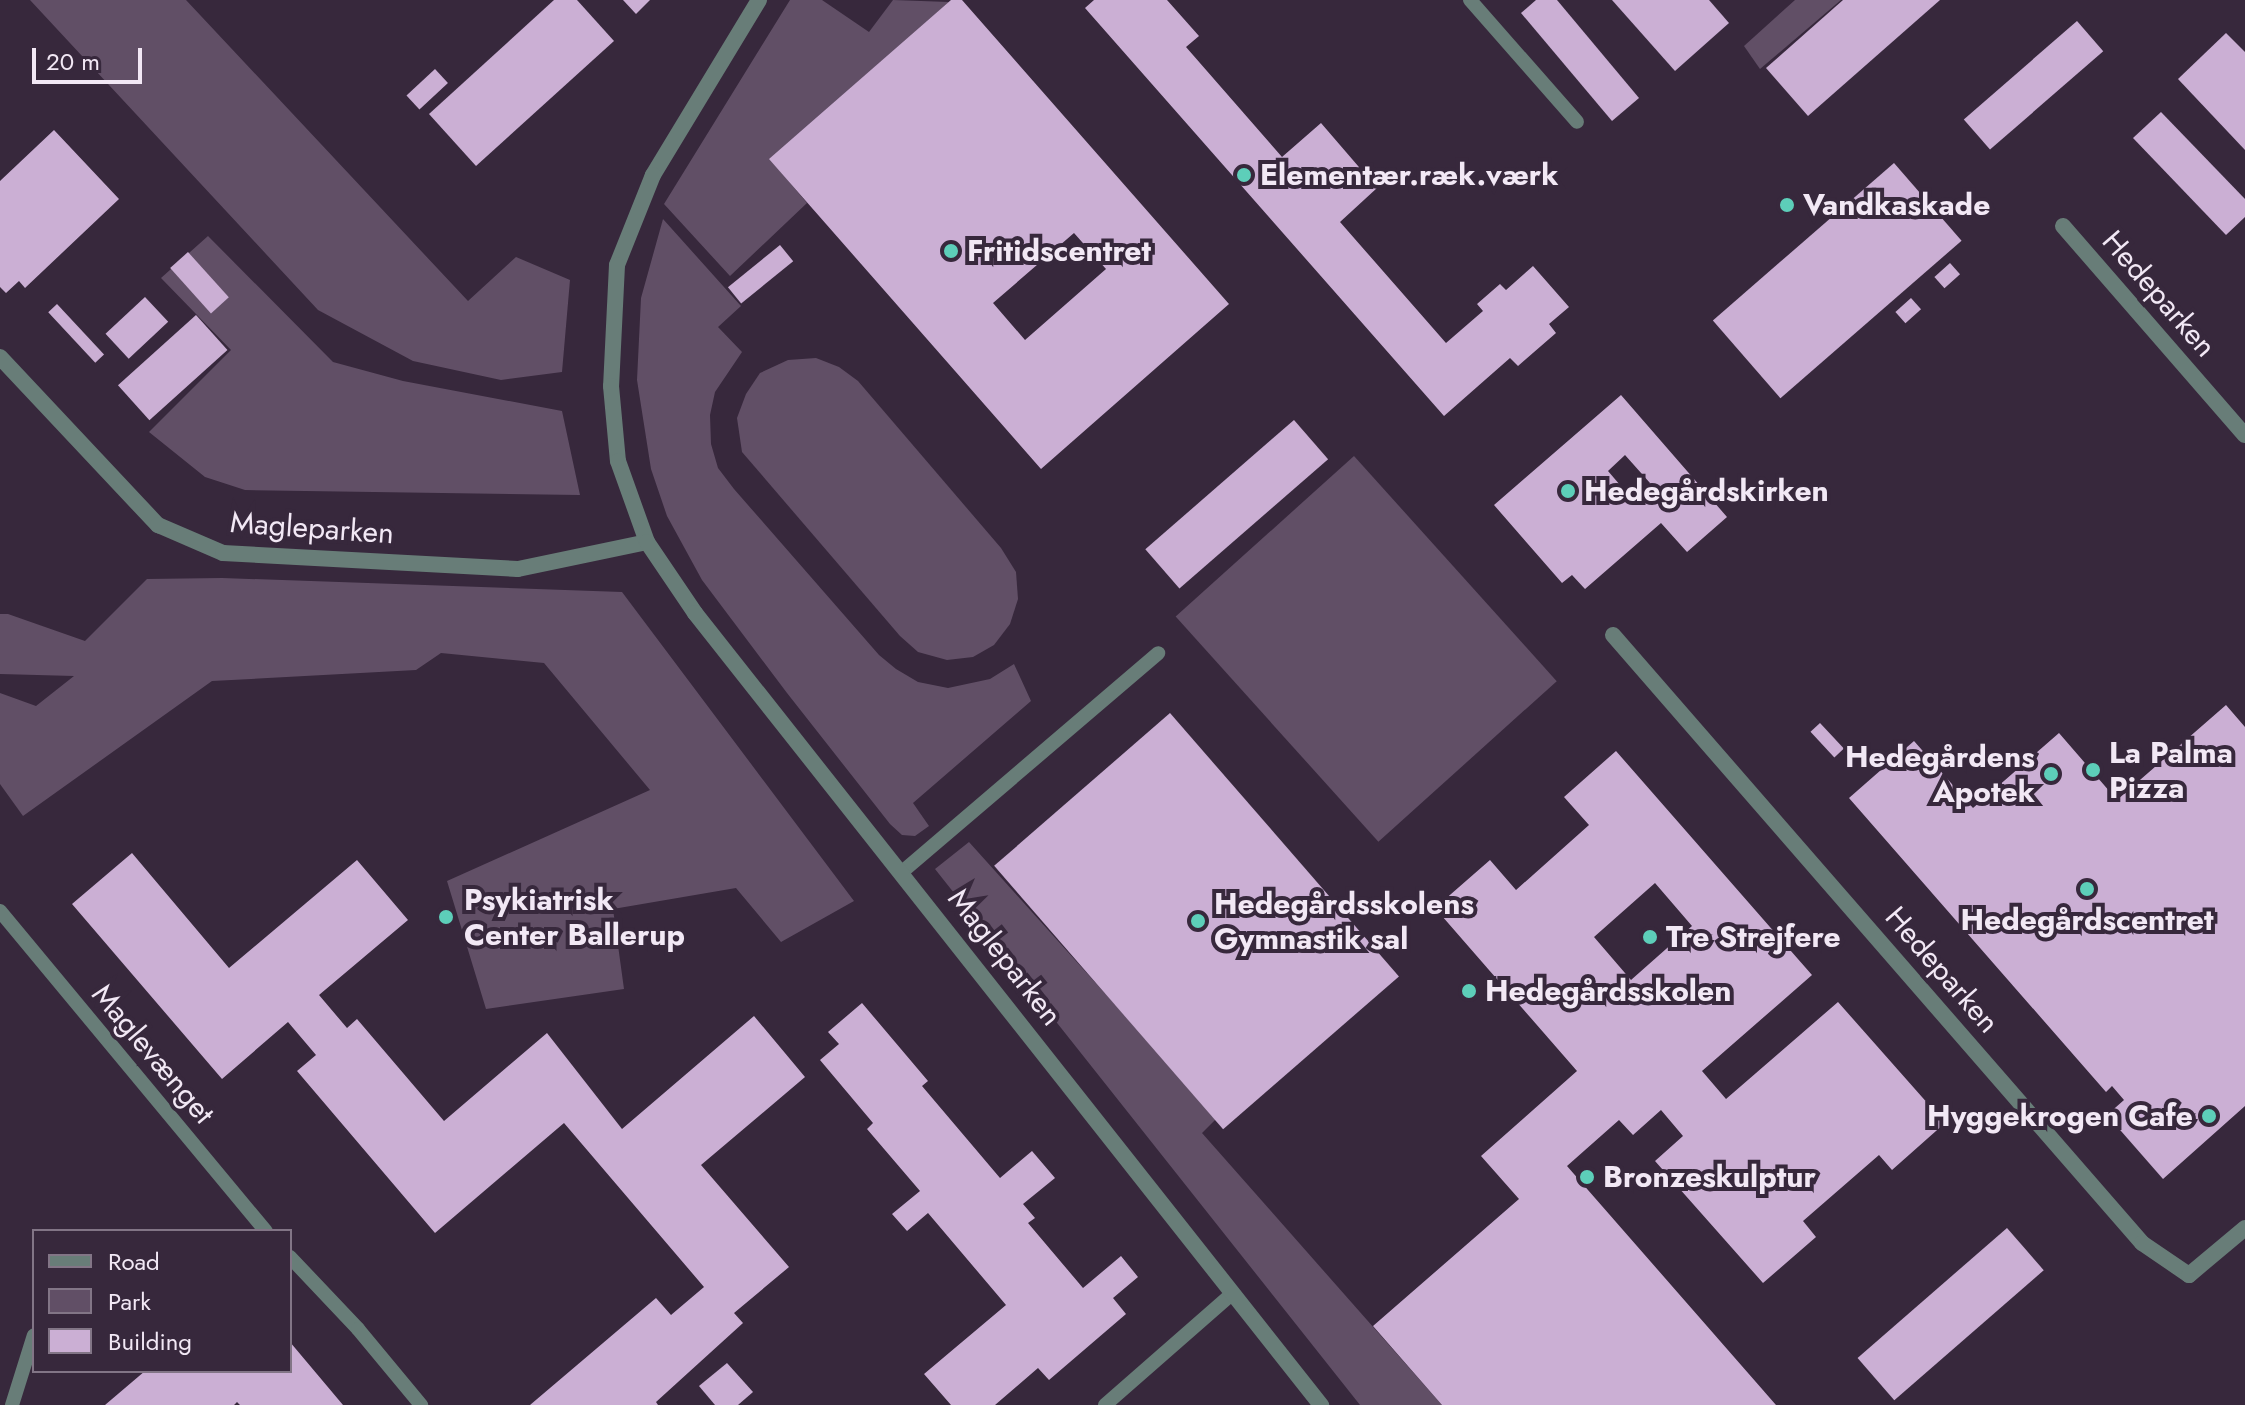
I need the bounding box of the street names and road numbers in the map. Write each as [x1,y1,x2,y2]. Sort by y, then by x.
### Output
street label: Hedeparken [2094,224,2224,364]
street label: Magleparken [229,504,395,552]
street label: Magleparken [940,881,1070,1033]
street label: Hedeparken [1877,900,2007,1040]
street label: Maglevænget [84,977,222,1131]

